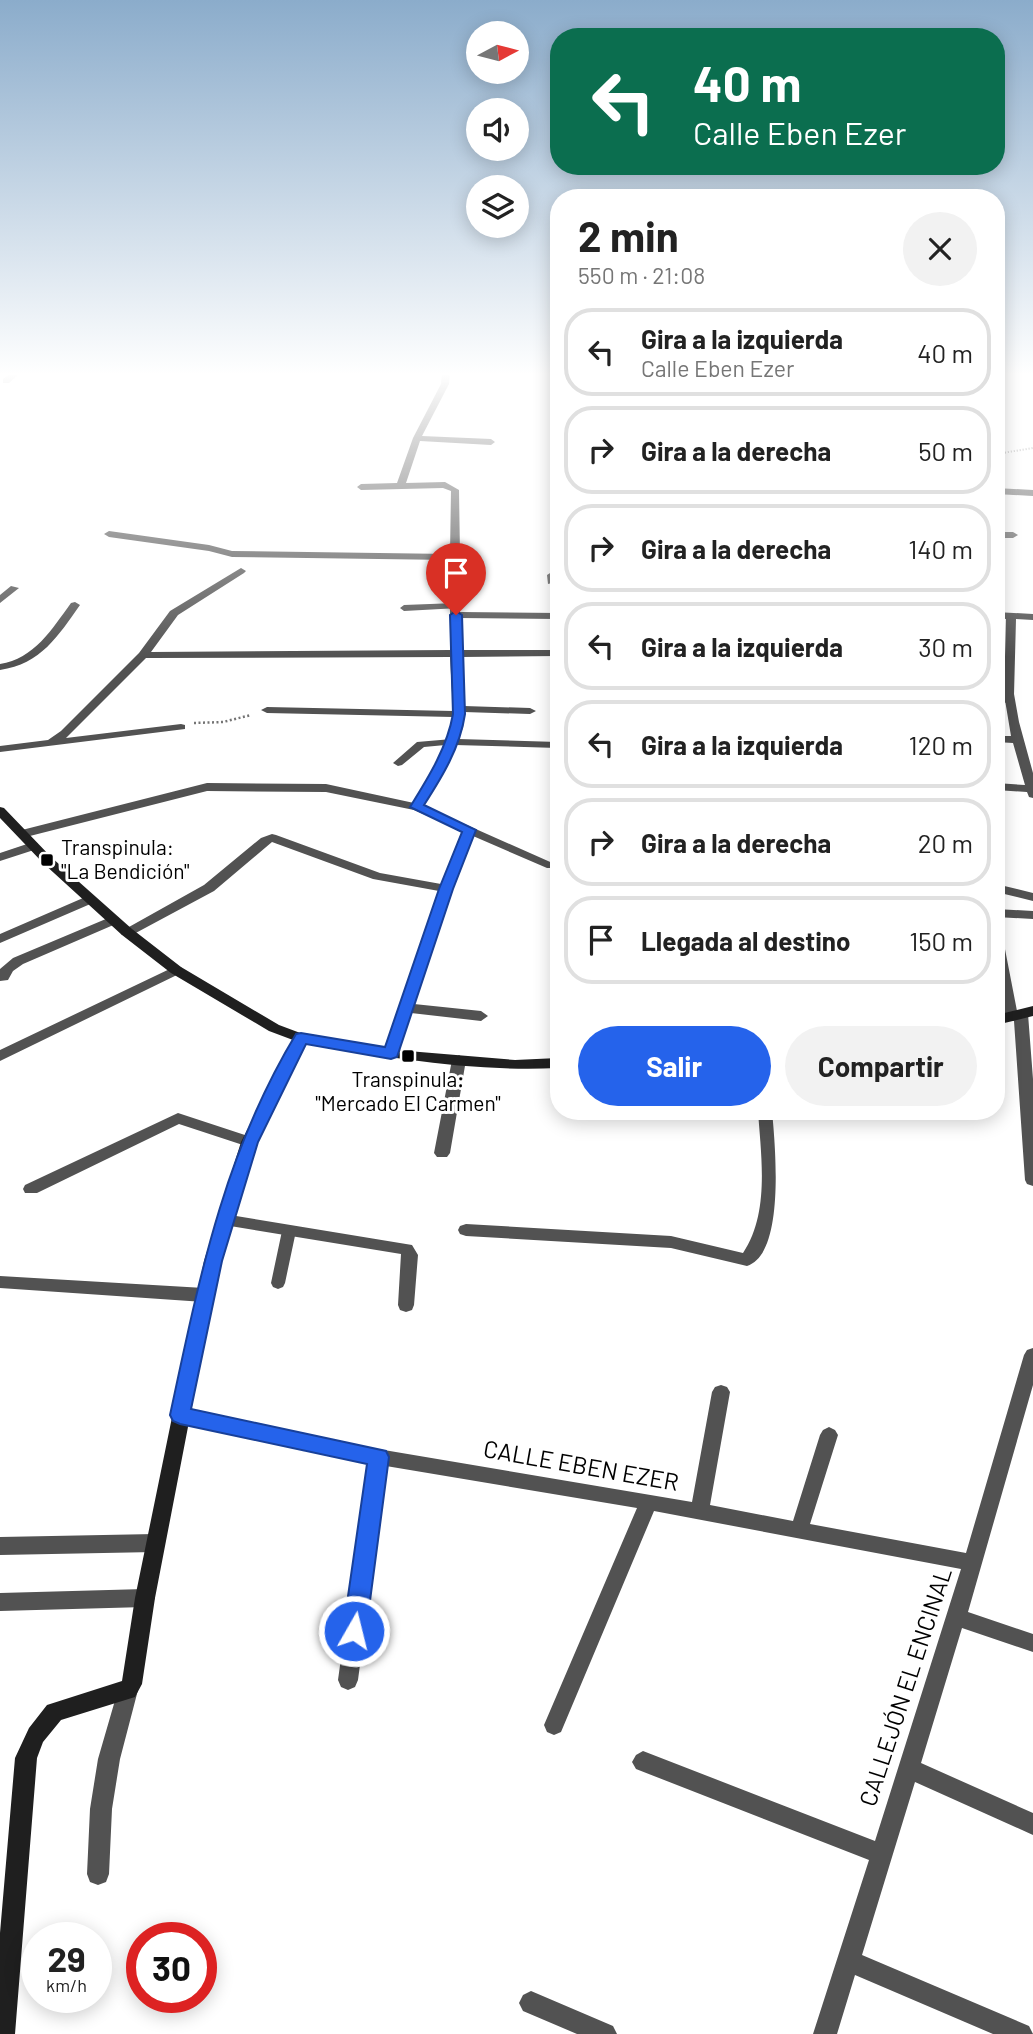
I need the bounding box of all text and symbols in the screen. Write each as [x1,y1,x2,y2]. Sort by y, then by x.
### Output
north arrow [466,21,528,84]
map controls [466,21,529,238]
text: 40 m [693,53,801,112]
icon: left [578,56,669,147]
button: sound [466,98,529,161]
text: Calle Eben Ezer [693,113,906,151]
button: layers [466,175,529,238]
text: 2 min [578,210,679,260]
button: close [903,212,977,286]
text: 550 m · 21:08 [578,261,705,289]
text: Gira a la izquierda [641,323,843,354]
icon: left [582,333,620,371]
text: 40 m [917,337,973,368]
text: Calle Eben Ezer [641,354,794,382]
icon: right [582,431,620,469]
text: Gira a la derecha [641,435,831,466]
text: 50 m [918,435,973,466]
icon: right [582,529,620,567]
text: Gira a la derecha [641,533,831,564]
text: 140 m [908,533,973,564]
pin [426,543,486,615]
icon: arrive [437,554,475,592]
icon: left [582,627,620,665]
text: Gira a la izquierda [641,631,843,662]
text: 30 m [918,631,973,662]
icon: left [582,725,620,763]
text: Gira a la izquierda [641,729,843,760]
text: 120 m [909,729,973,760]
icon: right [582,823,620,861]
text: Gira a la derecha [641,827,831,858]
text: 20 m [918,827,973,858]
place label: Transpinula: "La Bendición" [61,834,190,883]
marker: Transpinula: "La Bendición" [39,852,55,868]
icon: arrive [582,921,620,959]
text: Llegada al destino [641,925,850,956]
text: 150 m [909,925,973,956]
button: Salir [578,1026,771,1106]
button: Compartir [785,1026,977,1106]
marker: Transpinula: "Mercado El Carmen" [400,1048,416,1064]
place label: Transpinula: "Mercado El Carmen" [315,1066,501,1115]
street label: CALLE EBEN EZER [481,1433,681,1496]
street label: CALLEJÓN EL ENCINAL [852,1564,957,1810]
position arrow [317,1594,391,1668]
speed limit sign: 30 [126,1922,217,2013]
text: 29 [47,1937,86,1979]
text: km/h [46,1974,87,1996]

